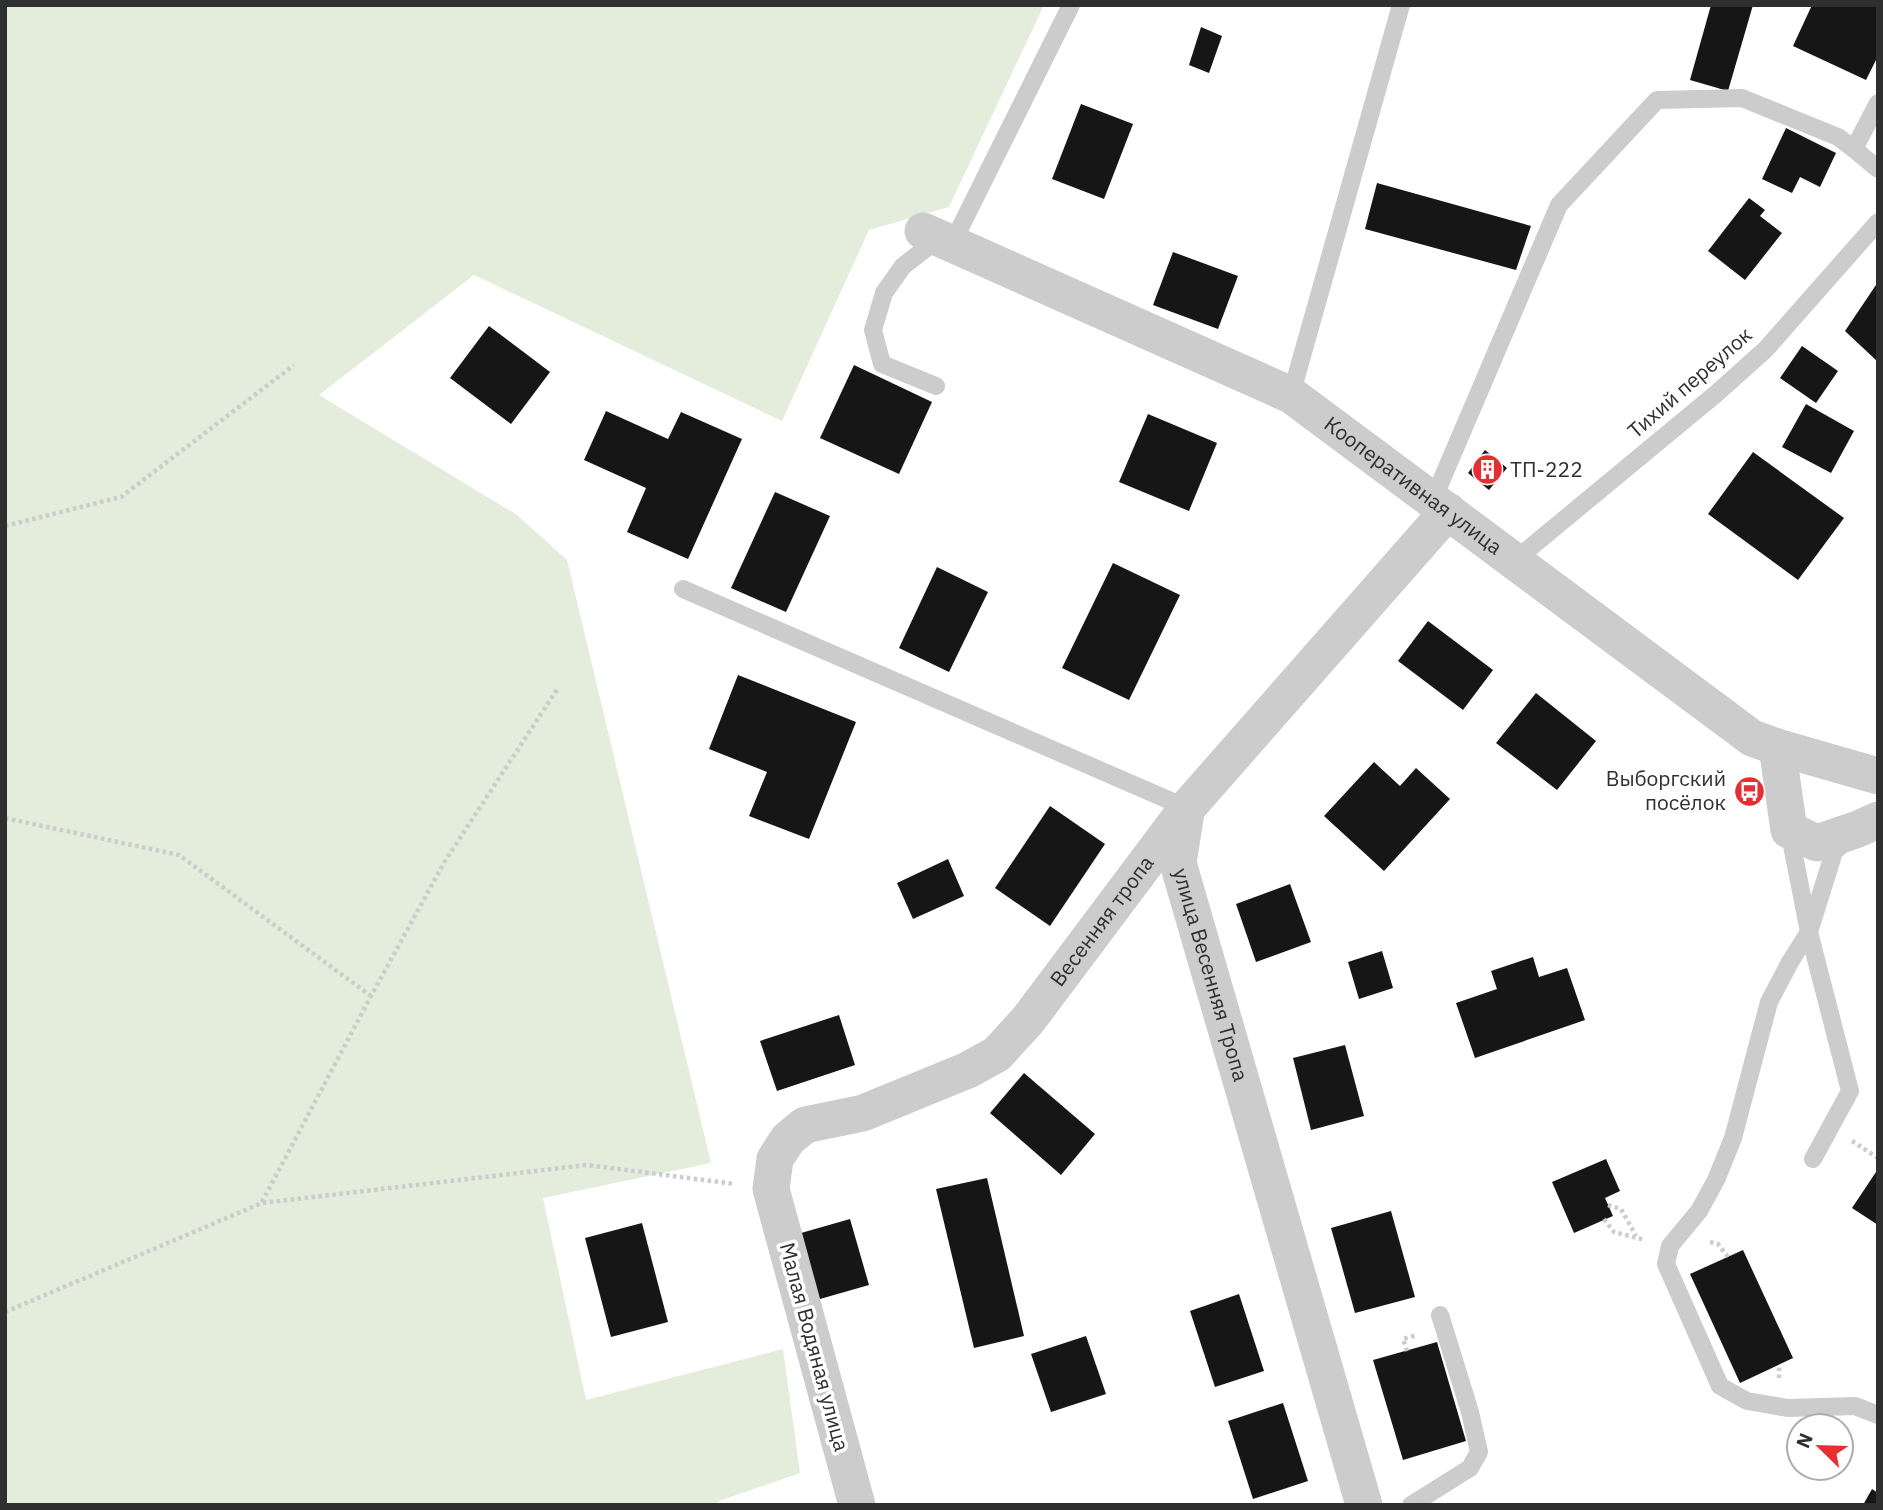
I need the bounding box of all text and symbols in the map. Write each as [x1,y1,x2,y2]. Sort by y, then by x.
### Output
street label: Тихий переулок [1621,320,1757,444]
street label: Кооперативная улица [1319,409,1508,561]
building icon: ТП-222 [1470,453,1504,487]
place label: ТП-222 [1510,455,1583,483]
place label: Выборгский посёлок [1606,764,1726,816]
bus stop icon: Выборгский посёлок [1732,774,1766,808]
street label: Весенняя тропа [1043,850,1159,992]
street label: улица Весенняя Тропа [1167,865,1256,1084]
street label: Малая Водяная улица [774,1239,856,1454]
north arrow [1785,1412,1855,1482]
text: N [1791,1429,1818,1451]

